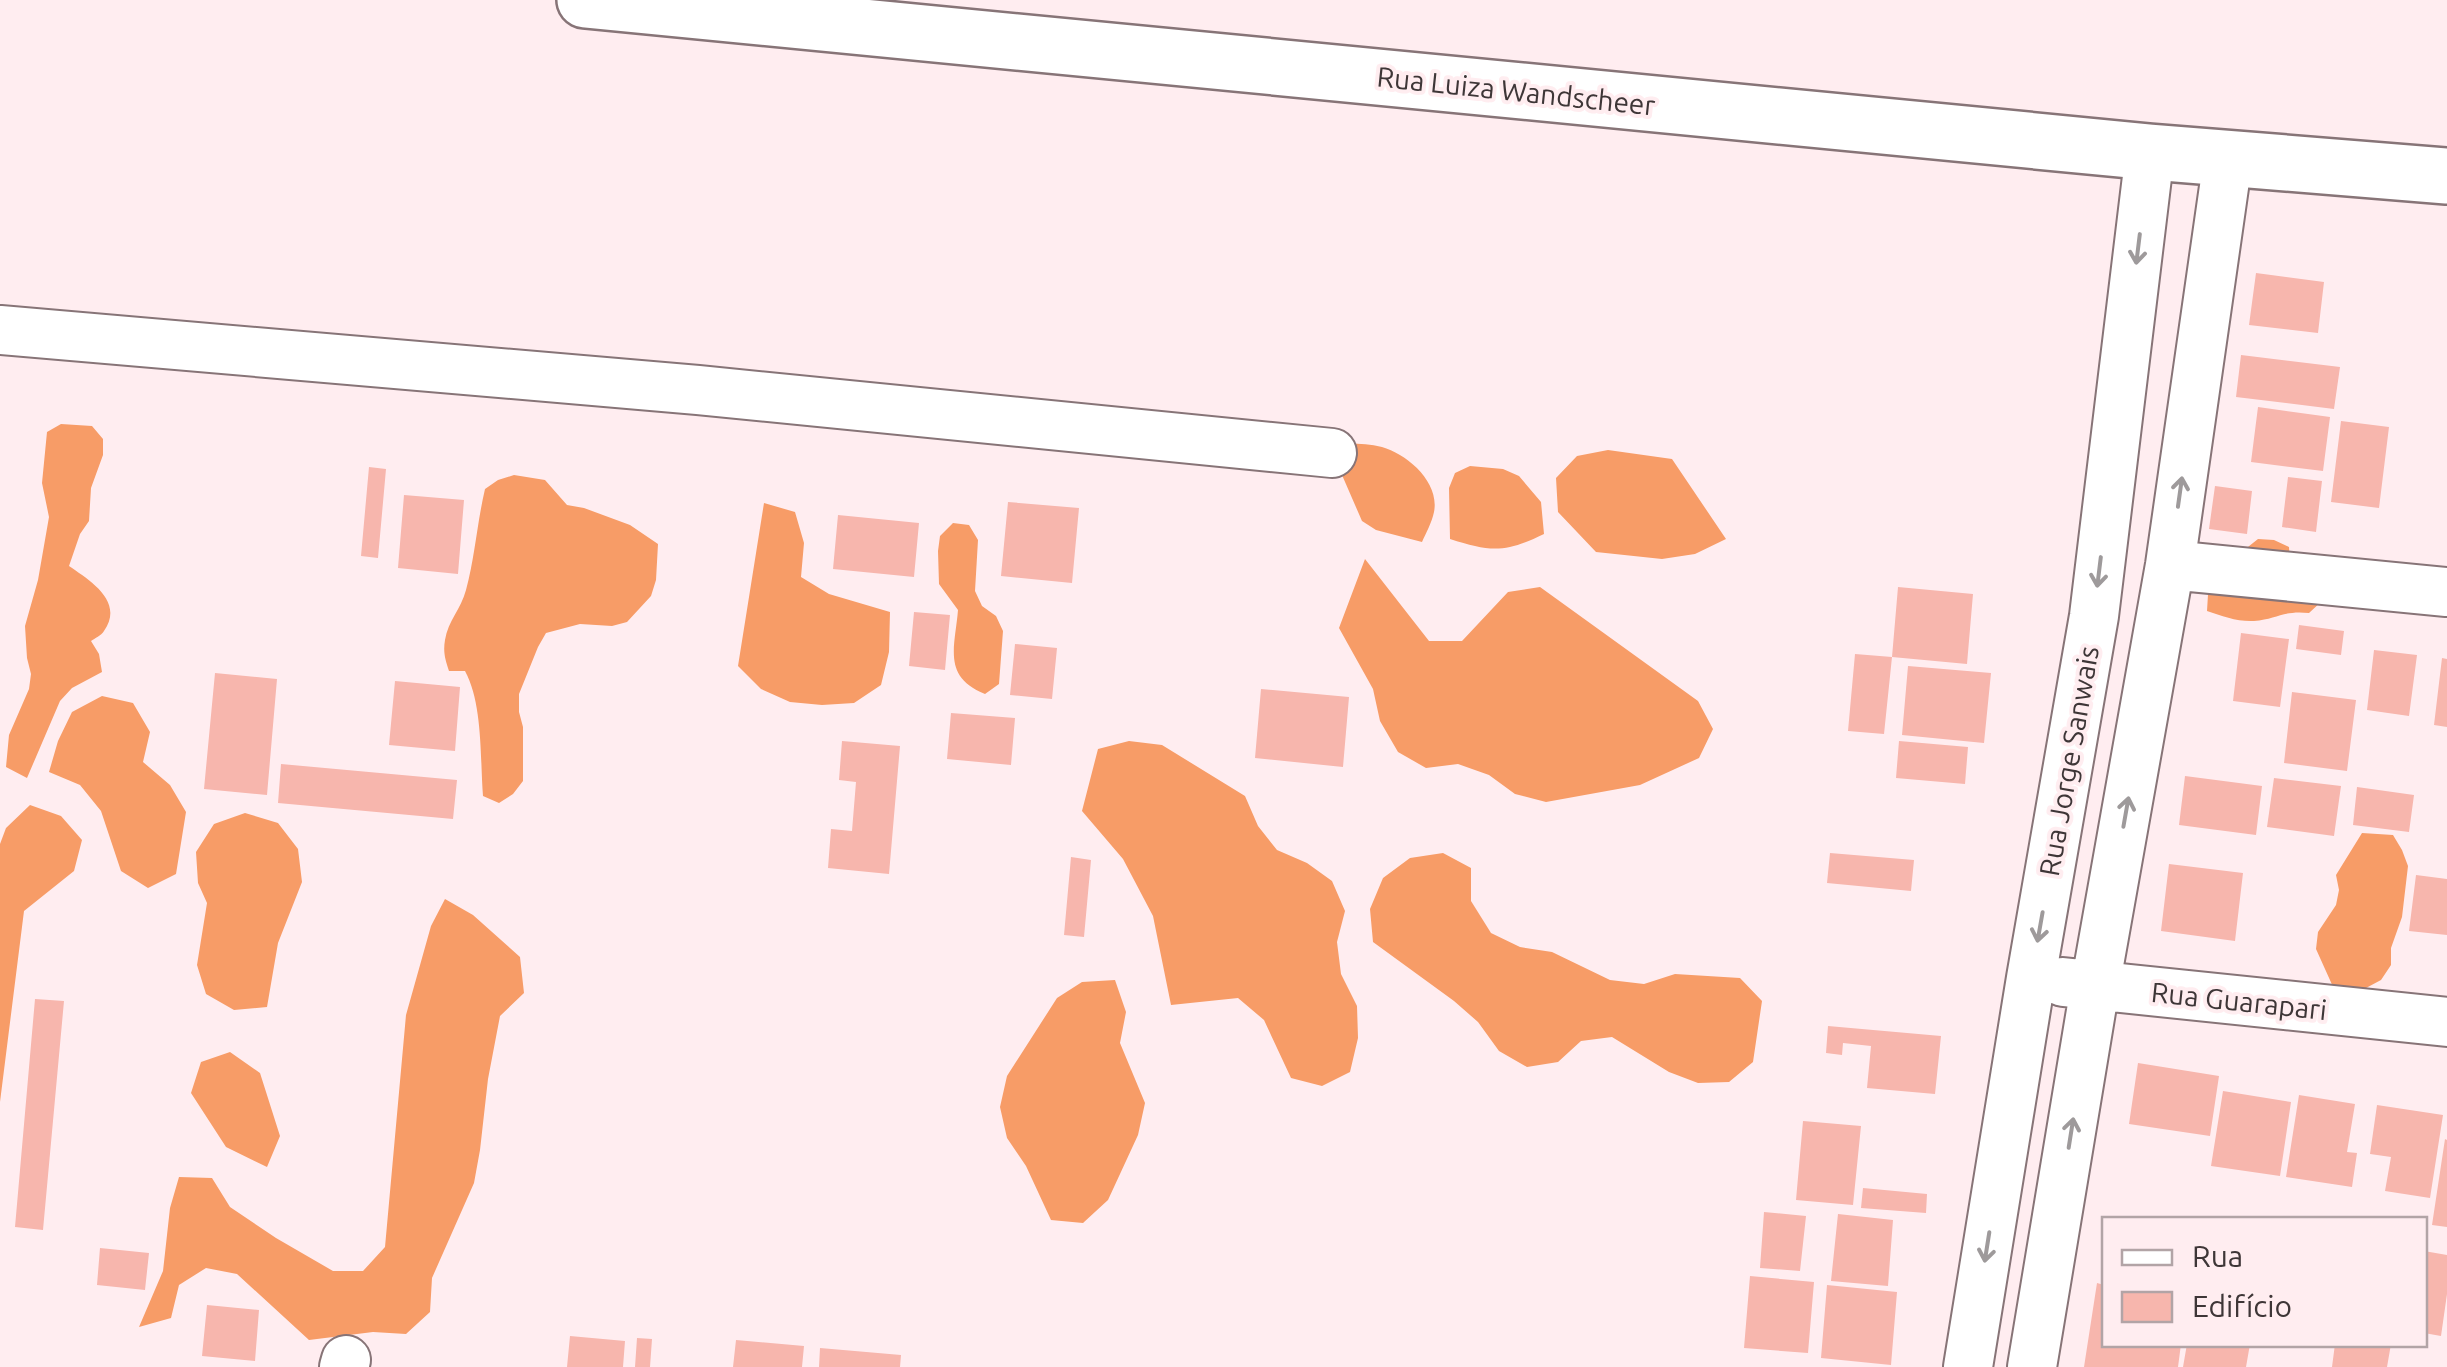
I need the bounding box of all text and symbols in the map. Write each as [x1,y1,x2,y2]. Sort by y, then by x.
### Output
street label: Rua Luiza Wandscheer [1375,60,1657,121]
one-way arrow [2129,232,2147,265]
one-way arrow [2172,476,2190,509]
one-way arrow [2089,555,2108,587]
street label: Rua Jorge Sanwais [2033,643,2104,878]
one-way arrow [2117,797,2136,829]
one-way arrow [2030,910,2049,942]
street label: Rua Guarapari [2150,976,2328,1025]
one-way arrow [2062,1117,2081,1149]
legend [2102,1217,2427,1347]
one-way arrow [1978,1231,1996,1263]
text: Rua [2192,1239,2243,1273]
text: Edifício [2192,1289,2292,1323]

